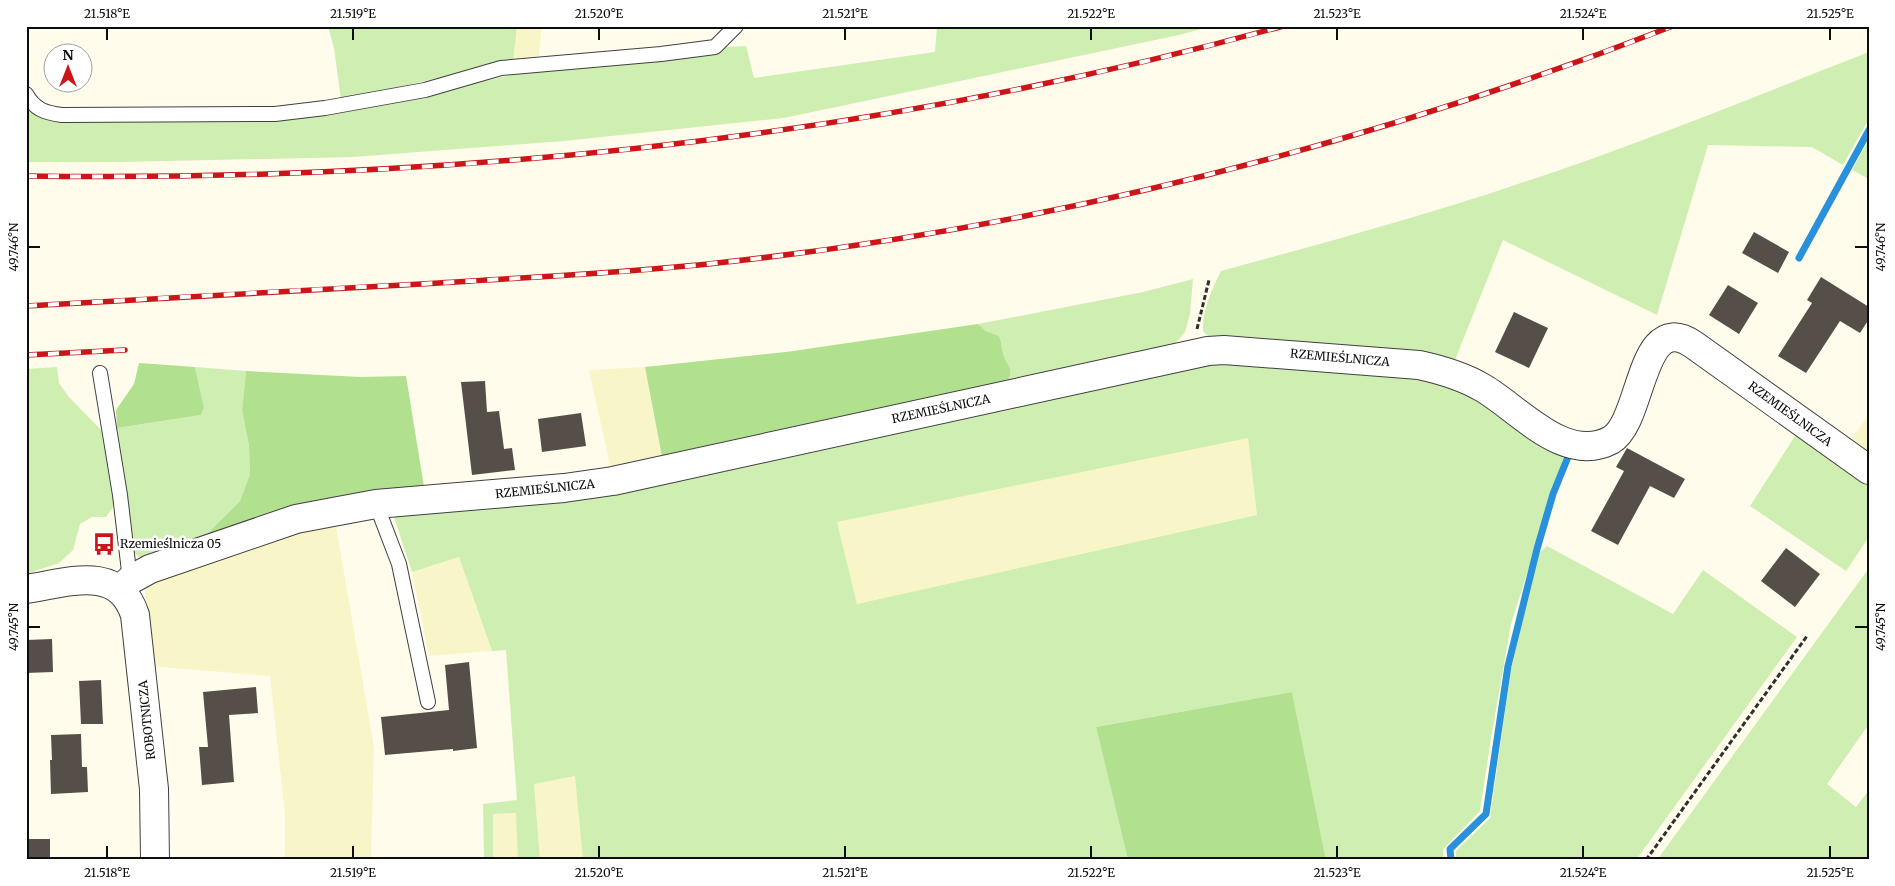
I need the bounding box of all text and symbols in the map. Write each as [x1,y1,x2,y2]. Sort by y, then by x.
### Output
text: 21.518°E [84,6,130,21]
text: 21.519°E [330,6,376,21]
text: 21.520°E [575,6,624,21]
text: 21.521°E [822,6,868,21]
text: 21.522°E [1067,6,1115,21]
text: 21.523°E [1313,6,1361,21]
text: 21.524°E [1560,6,1607,21]
text: 21.525°E [1806,6,1854,21]
north arrow [42,42,92,92]
text: N [62,46,74,64]
text: 49.746°N [6,222,21,271]
text: 49.746°N [1873,222,1888,271]
street label: RZEMIEŚLNICZA [1290,346,1391,369]
street label: RZEMIEŚLNICZA [1745,378,1836,449]
street label: RZEMIEŚLNICZA [890,391,992,426]
street label: RZEMIEŚLNICZA [494,476,596,501]
bus stop icon: Rzemieślnicza 05 [91,531,117,557]
place label: Rzemieślnicza 05 [120,536,221,551]
text: 49.745°N [6,602,21,651]
text: 49.745°N [1873,602,1888,651]
street label: ROBOTNICZA [135,679,158,761]
text: 21.518°E [84,865,130,880]
text: 21.519°E [330,865,376,880]
text: 21.520°E [575,865,624,880]
text: 21.521°E [822,865,868,880]
text: 21.522°E [1067,865,1115,880]
text: 21.523°E [1313,865,1361,880]
text: 21.524°E [1560,865,1607,880]
text: 21.525°E [1806,865,1854,880]

